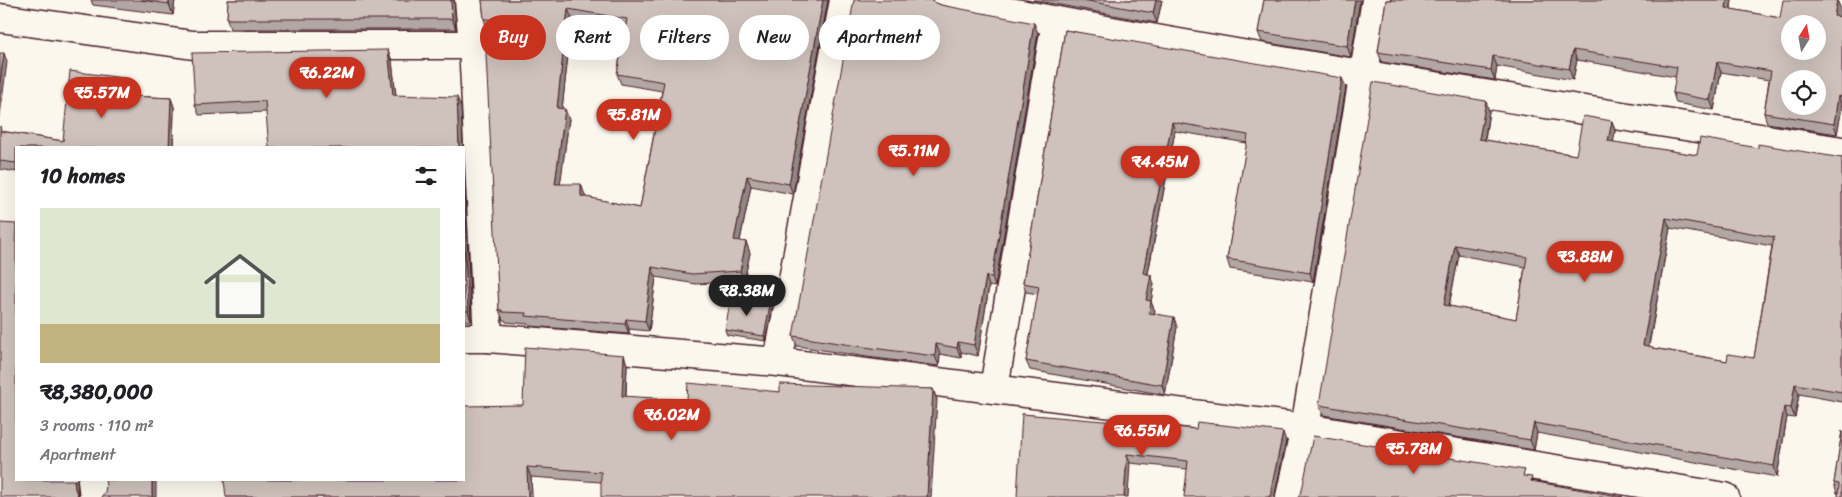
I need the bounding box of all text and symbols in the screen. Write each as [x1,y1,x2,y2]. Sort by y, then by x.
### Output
chip: Buy [480,15,546,60]
chip: Rent [556,15,630,60]
chip: Filters [640,15,729,60]
chip: New [739,15,809,60]
chip: Apartment [819,15,940,60]
north arrow [1781,15,1826,60]
map controls [1781,15,1826,115]
pin: ₹6.22M [286,56,368,99]
text: ₹6.22M [300,58,354,87]
button: locate [1781,70,1826,115]
pin: ₹5.57M [61,76,143,119]
text: ₹5.57M [74,78,130,107]
pin: ₹5.81M [593,98,675,141]
text: ₹5.81M [607,100,661,129]
pin: ₹5.11M [873,134,955,177]
text: ₹5.11M [889,136,939,165]
pin: ₹4.45M [1119,146,1201,188]
text: ₹4.45M [1132,147,1188,176]
text: 10 homes [40,157,125,195]
icon: filters [412,162,440,190]
pin: ₹3.88M [1544,240,1626,283]
icon: home [195,241,285,331]
text: ₹3.88M [1558,242,1612,271]
pin: ₹8.38M [706,274,788,317]
text: ₹8.38M [720,276,774,305]
text: ₹8,380,000 [40,373,153,411]
pin: ₹6.02M [631,398,713,441]
text: ₹6.02M [644,400,700,429]
text: 3 rooms · 110 m² [40,411,154,440]
pin: ₹6.55M [1101,414,1183,457]
text: ₹6.55M [1114,416,1170,445]
pin: ₹5.78M [1373,432,1455,475]
text: ₹5.78M [1386,434,1442,463]
text: Apartment [40,440,116,469]

